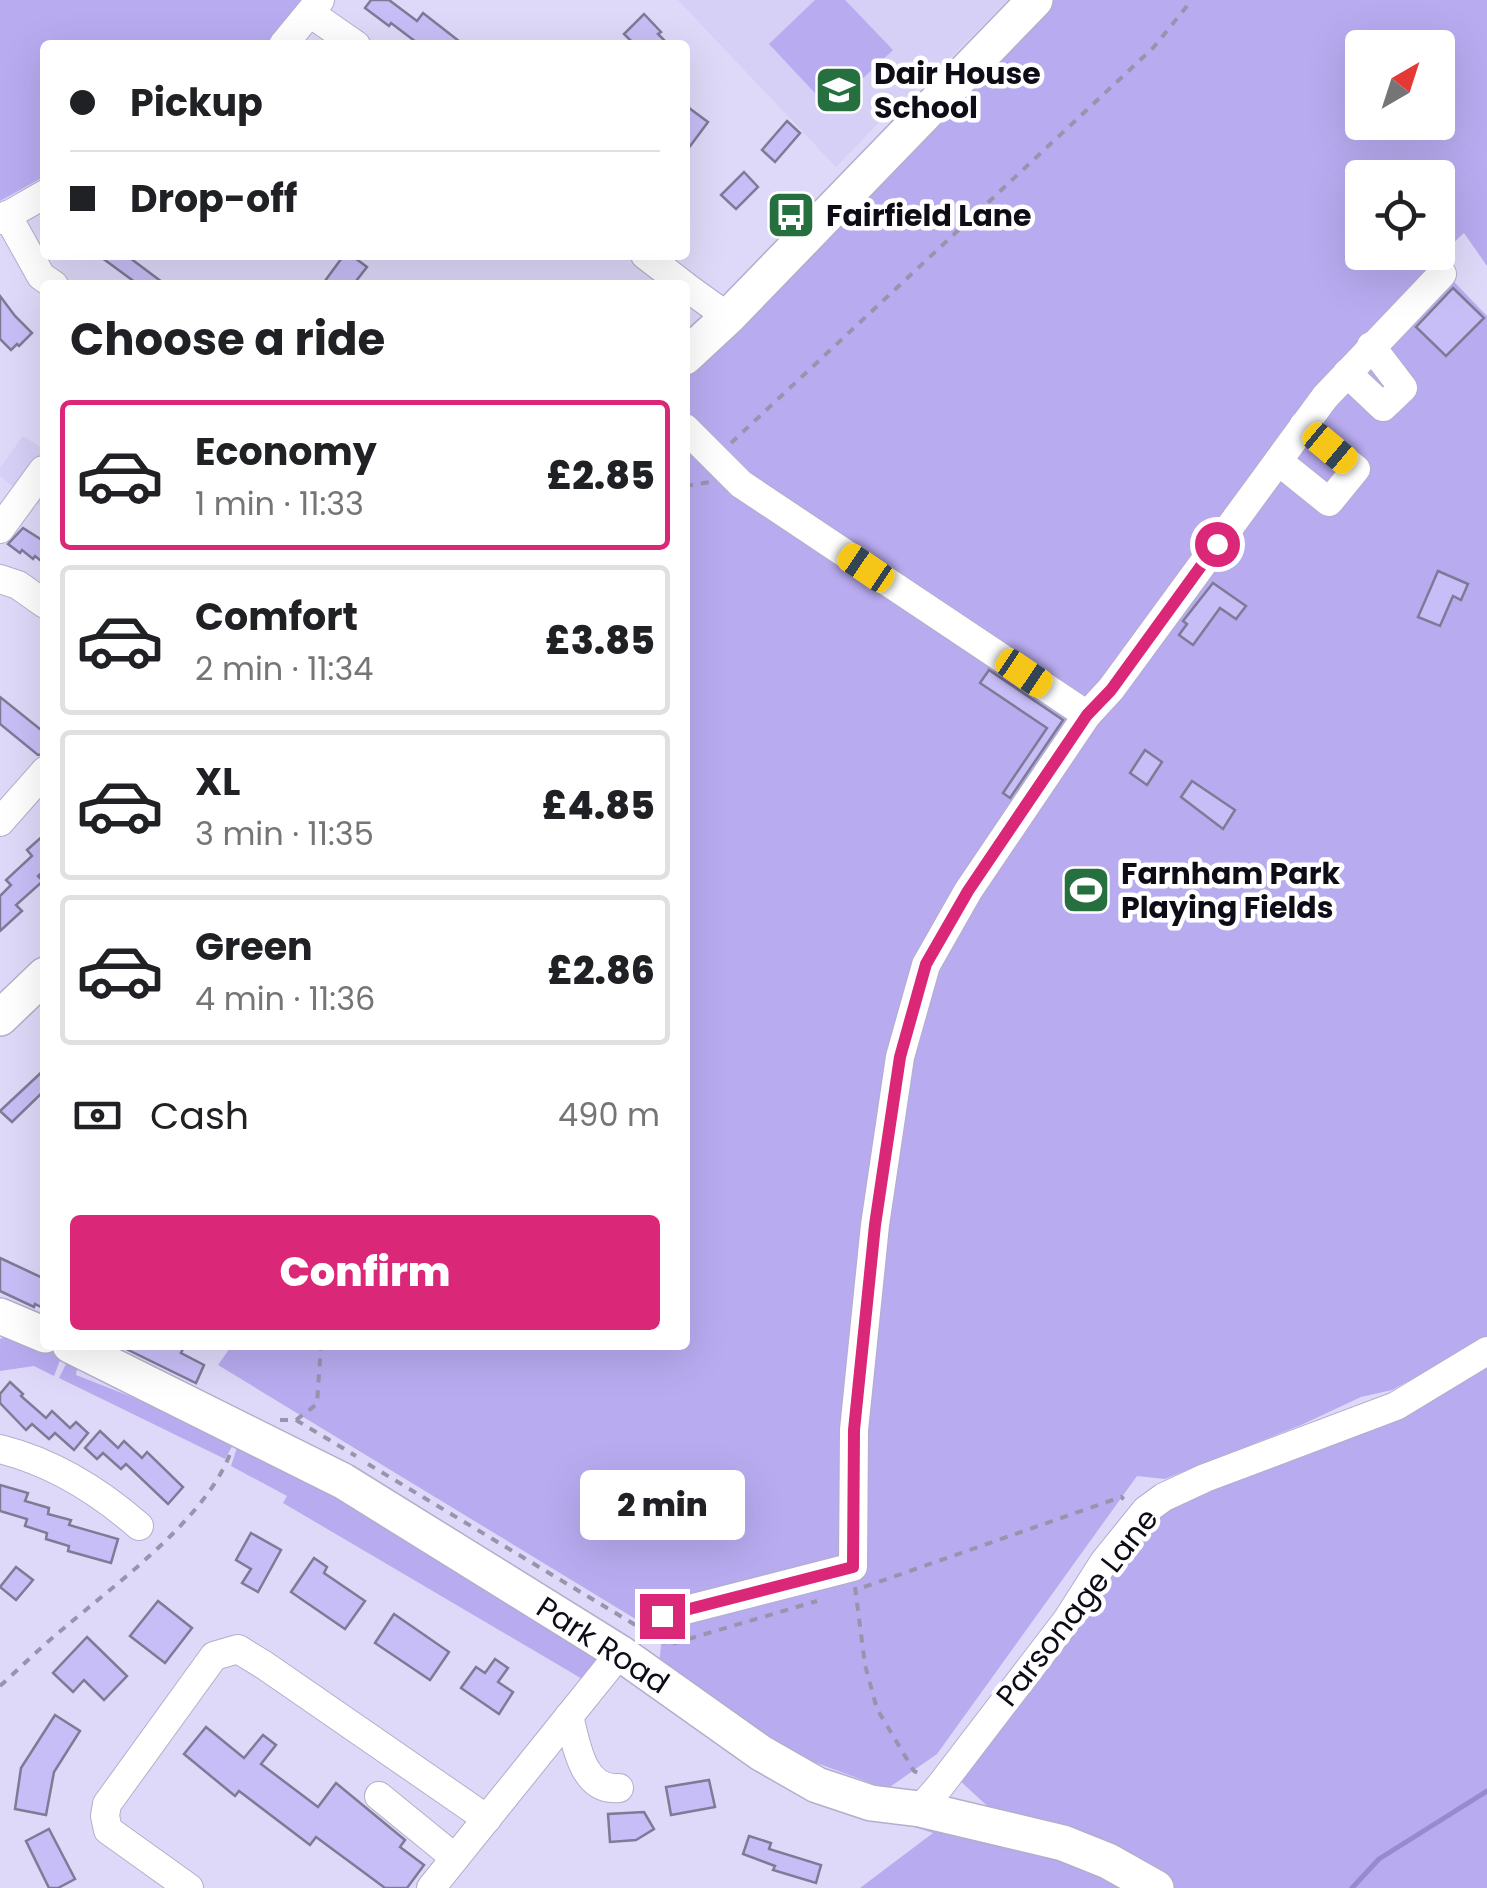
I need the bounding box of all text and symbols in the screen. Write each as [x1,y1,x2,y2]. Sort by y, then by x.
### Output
north arrow [1345,30,1455,140]
map controls [1345,30,1455,270]
place label: Dair House School [874,52,1041,129]
school or university icon: Dair House School [813,64,865,116]
text: Pickup [130,76,263,129]
button: locate [1345,160,1455,270]
text: Drop-off [130,172,298,225]
bus stop icon: Fairfield Lane [765,189,817,241]
place label: Fairfield Lane [826,194,1032,237]
text: Choose a ride [70,308,385,371]
car [1297,417,1363,479]
text: Economy [195,425,377,478]
icon: car [75,430,165,520]
text: £2.85 [547,449,655,502]
text: 1 min · 11:33 [195,481,364,526]
route start [1195,522,1240,567]
car [833,539,899,597]
text: Comfort [195,590,358,643]
icon: car [75,595,165,685]
text: £3.85 [545,614,655,667]
car [991,644,1057,702]
text: 2 min · 11:34 [195,646,373,691]
text: XL [195,755,240,808]
icon: car [75,760,165,850]
text: £4.85 [542,779,655,832]
text: 3 min · 11:35 [195,811,374,856]
place label: Farnham Park Playing Fields [1121,852,1340,929]
sports icon: Farnham Park Playing Fields [1060,864,1112,916]
text: Green [195,920,313,973]
icon: car [75,925,165,1015]
text: £2.86 [547,944,655,997]
text: 4 min · 11:36 [195,976,375,1021]
icon: cash [70,1088,125,1143]
text: Cash [150,1089,249,1142]
text: 490 m [558,1092,660,1137]
button: Confirm [70,1215,660,1330]
callout: 2 min [580,1471,744,1541]
text: 2 min [617,1482,708,1527]
street label: Parsonage Lane [986,1499,1168,1715]
street label: Park Road [528,1586,678,1704]
route end [640,1594,685,1639]

